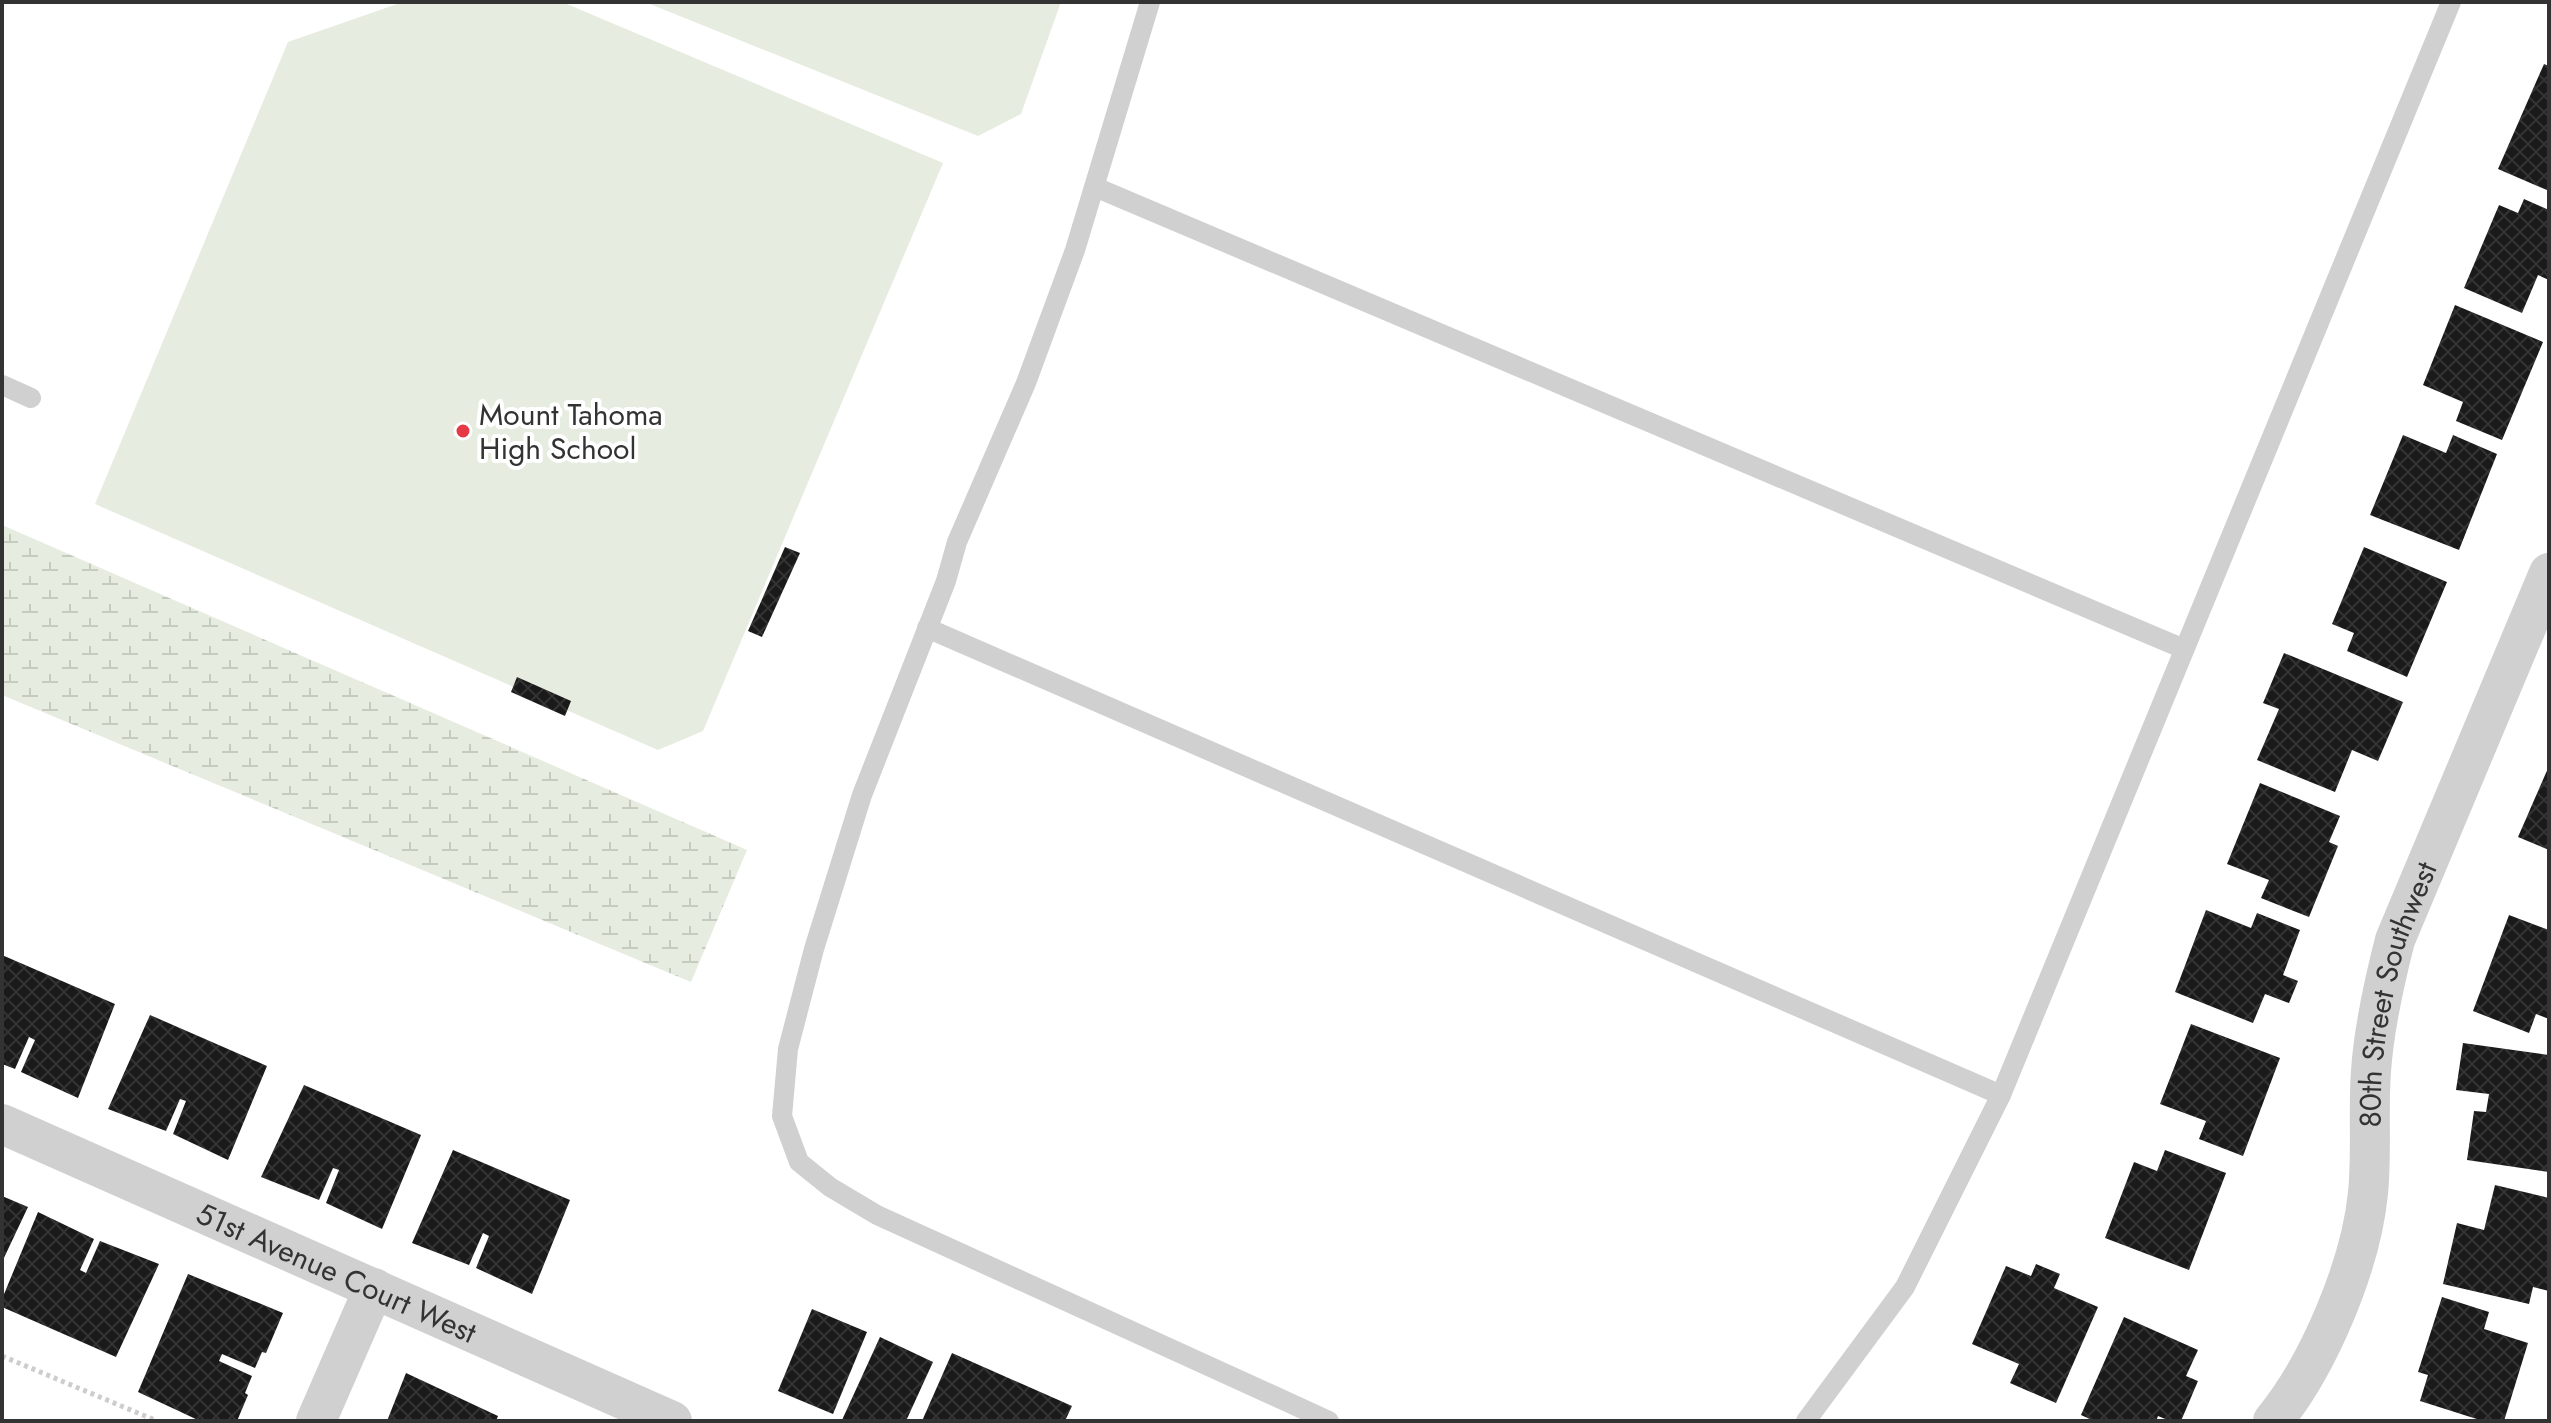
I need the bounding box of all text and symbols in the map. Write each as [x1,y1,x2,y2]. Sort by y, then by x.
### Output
place label: Mount Tahoma High School [479,393,663,470]
marker: Mount Tahoma High School [454,422,472,440]
street label: 80th Street Southwest [2348,854,2447,1128]
street label: 51st Avenue Court West [190,1191,484,1354]

